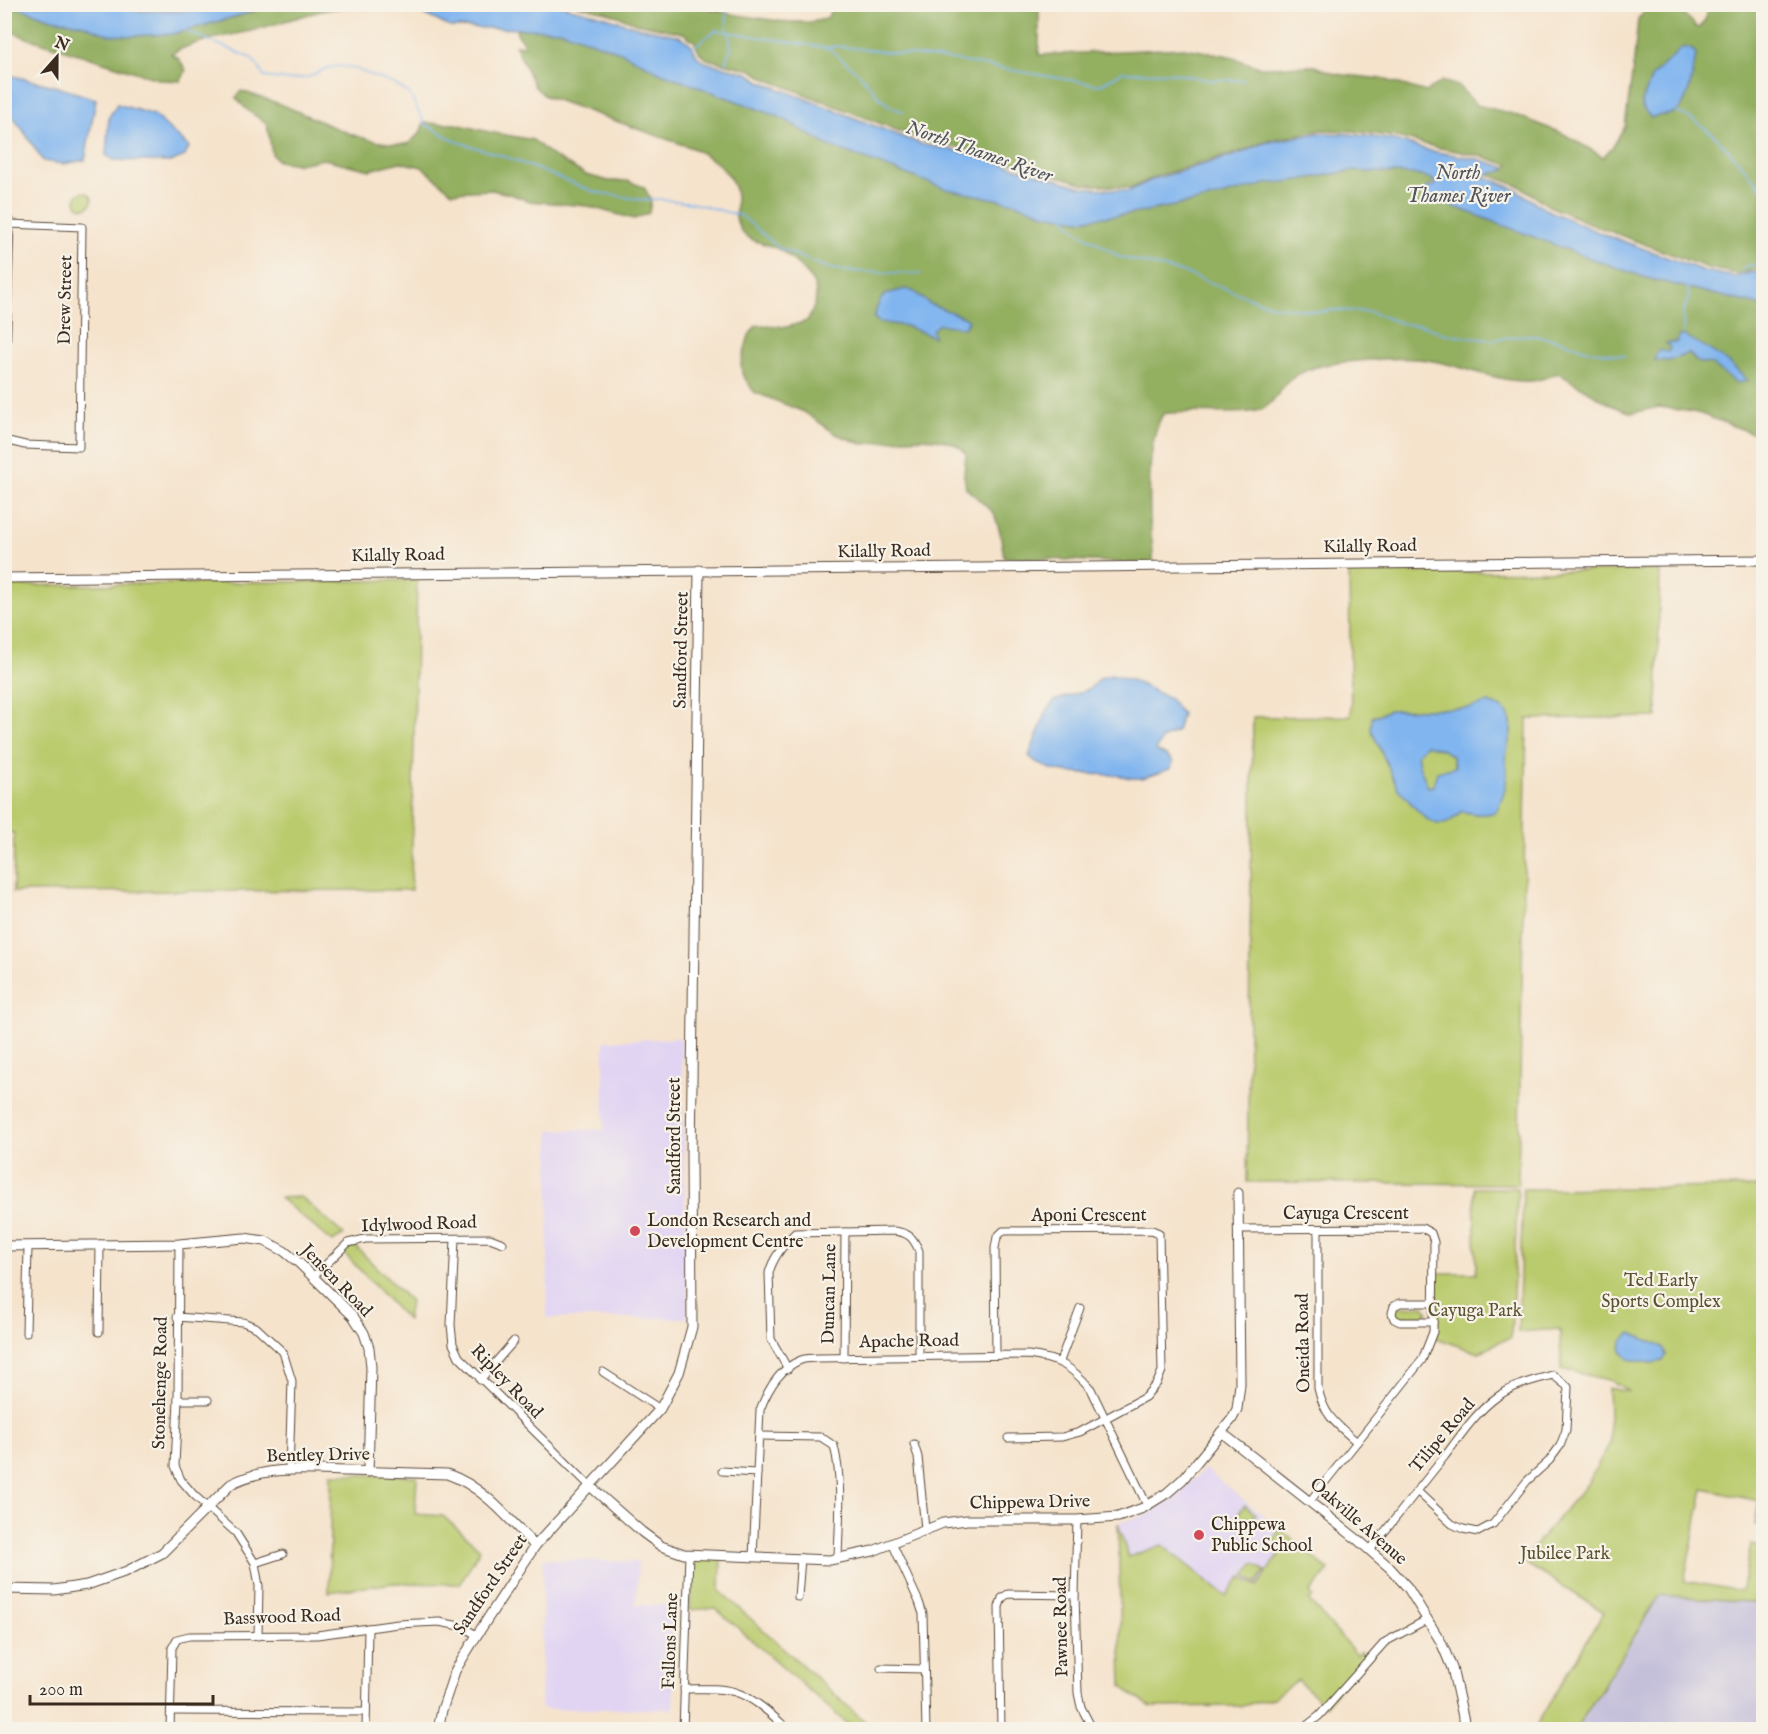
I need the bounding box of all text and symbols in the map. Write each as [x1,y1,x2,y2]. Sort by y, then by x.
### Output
north arrow [27,27,87,87]
text: N [51,33,72,57]
water label: North Thames River [902,115,1057,189]
water label: North Thames River [1406,161,1512,209]
street label: Drew Street [54,255,78,345]
street label: Kilally Road [1323,535,1417,559]
street label: Kilally Road [837,540,931,564]
street label: Kilally Road [351,544,445,568]
street label: Sandford Street [669,591,695,709]
street label: Sandford Street [664,1077,687,1195]
street label: Cayuga Crescent [1283,1203,1409,1226]
street label: Aponi Crescent [1030,1205,1147,1228]
place label: London Research and Development Centre [647,1210,811,1254]
street label: Idylwood Road [361,1211,478,1239]
marker: London Research and Development Centre [628,1224,642,1238]
street label: Jensen Road [294,1238,377,1323]
street label: Duncan Lane [818,1243,842,1345]
park label: Ted Early Sports Complex [1601,1270,1721,1314]
street label: Oneida Road [1292,1293,1316,1393]
park label: Cayuga Park [1428,1300,1523,1323]
street label: Stonehenge Road [148,1316,174,1450]
street label: Apache Road [858,1330,960,1354]
street label: Ripley Road [465,1340,547,1424]
street label: Tilipe Road [1405,1394,1481,1478]
street label: Bentley Drive [266,1444,370,1468]
street label: Oakville Avenue [1304,1473,1412,1571]
street label: Chippewa Drive [970,1490,1090,1516]
place label: Chippewa Public School [1211,1514,1312,1558]
marker: Chippewa Public School [1192,1528,1206,1542]
street label: Sandford Street [449,1530,533,1640]
park label: Jubilee Park [1518,1543,1610,1566]
street label: Pawnee Road [1050,1576,1074,1677]
street label: Fallons Lane [658,1592,684,1690]
street label: Basswood Road [223,1604,342,1632]
scale bar [30,1668,213,1706]
text: 200 m [39,1679,83,1702]

